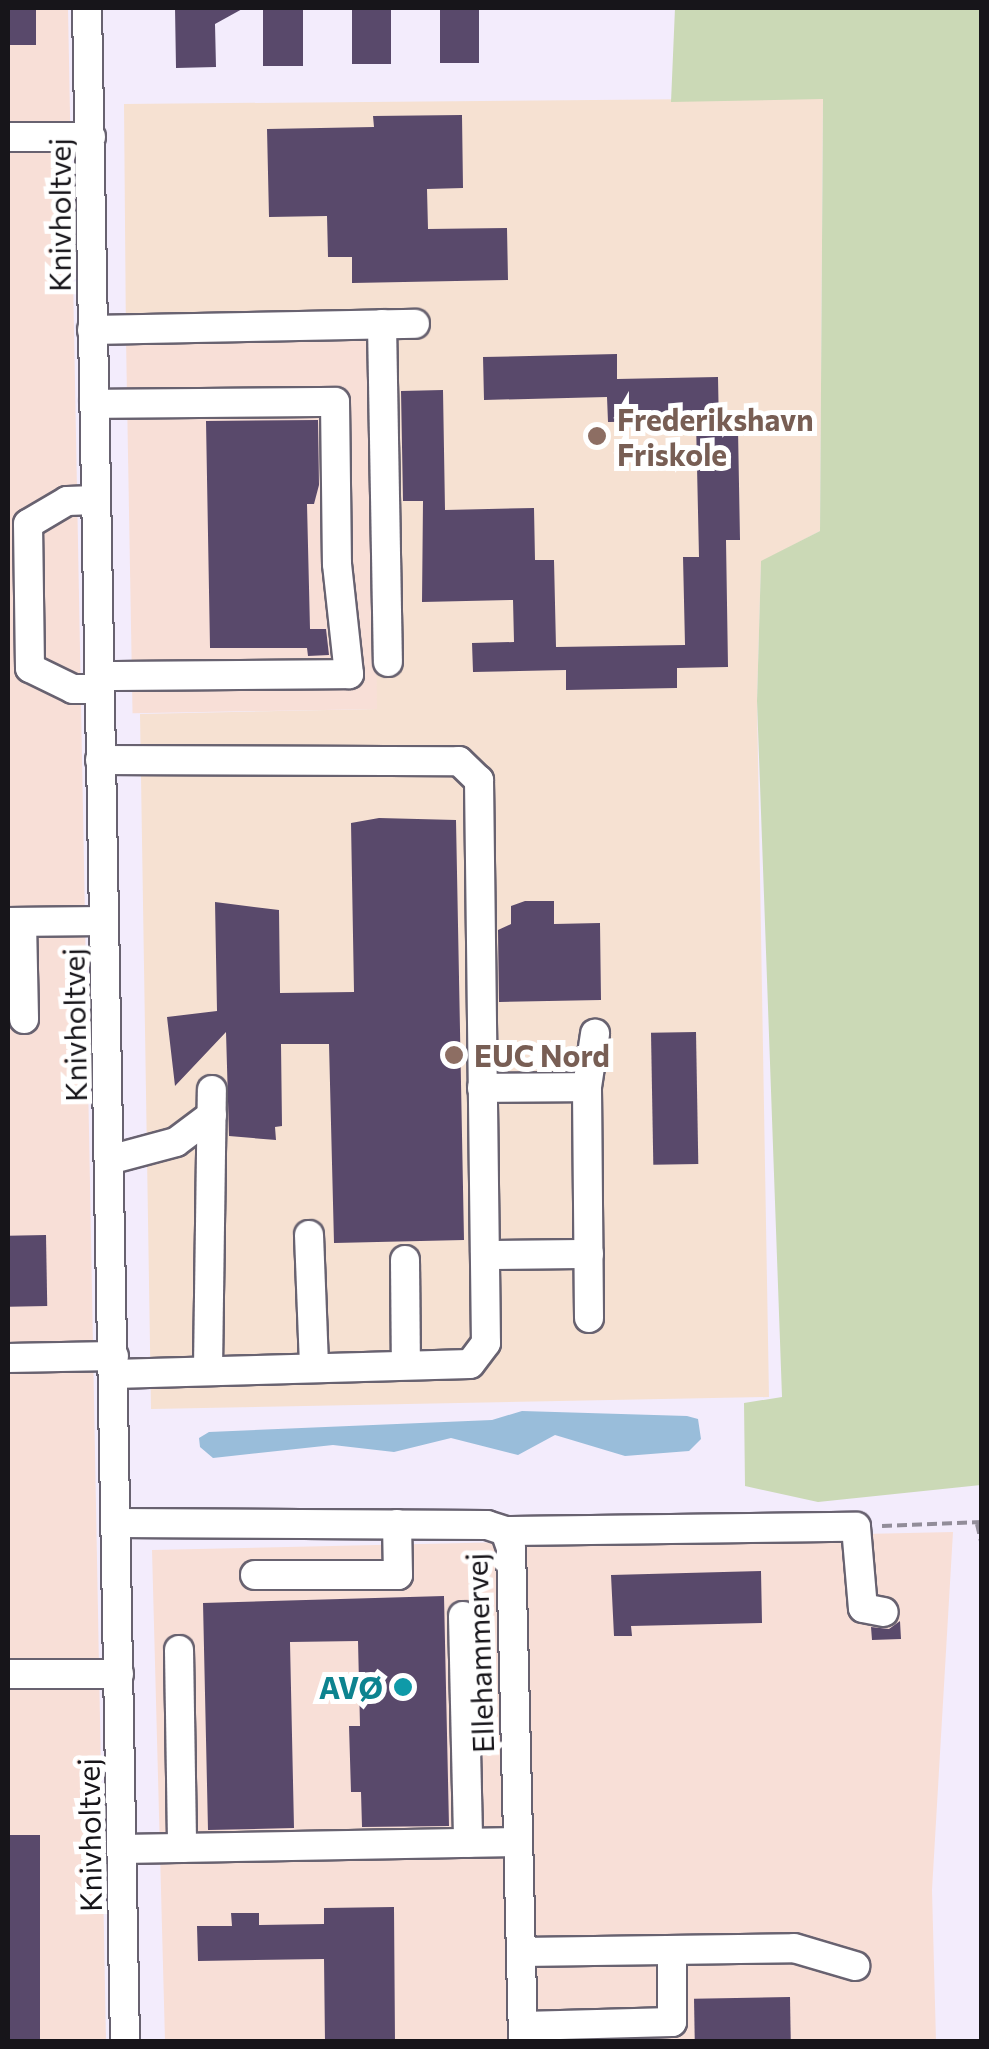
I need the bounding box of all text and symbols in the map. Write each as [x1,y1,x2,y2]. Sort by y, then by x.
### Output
street label: Knivholtvej [41,138,77,292]
place label: Frederikshavn Friskole [617,401,814,472]
marker: Frederikshavn Friskole [586,425,608,447]
street label: Knivholtvej [55,948,93,1102]
place label: EUC Nord [474,1037,610,1073]
marker: EUC Nord [443,1044,465,1066]
street label: Ellehammervej [458,1552,500,1754]
place label: AVØ [319,1669,383,1705]
marker: AVØ [392,1676,414,1698]
street label: Knivholtvej [70,1758,108,1912]

